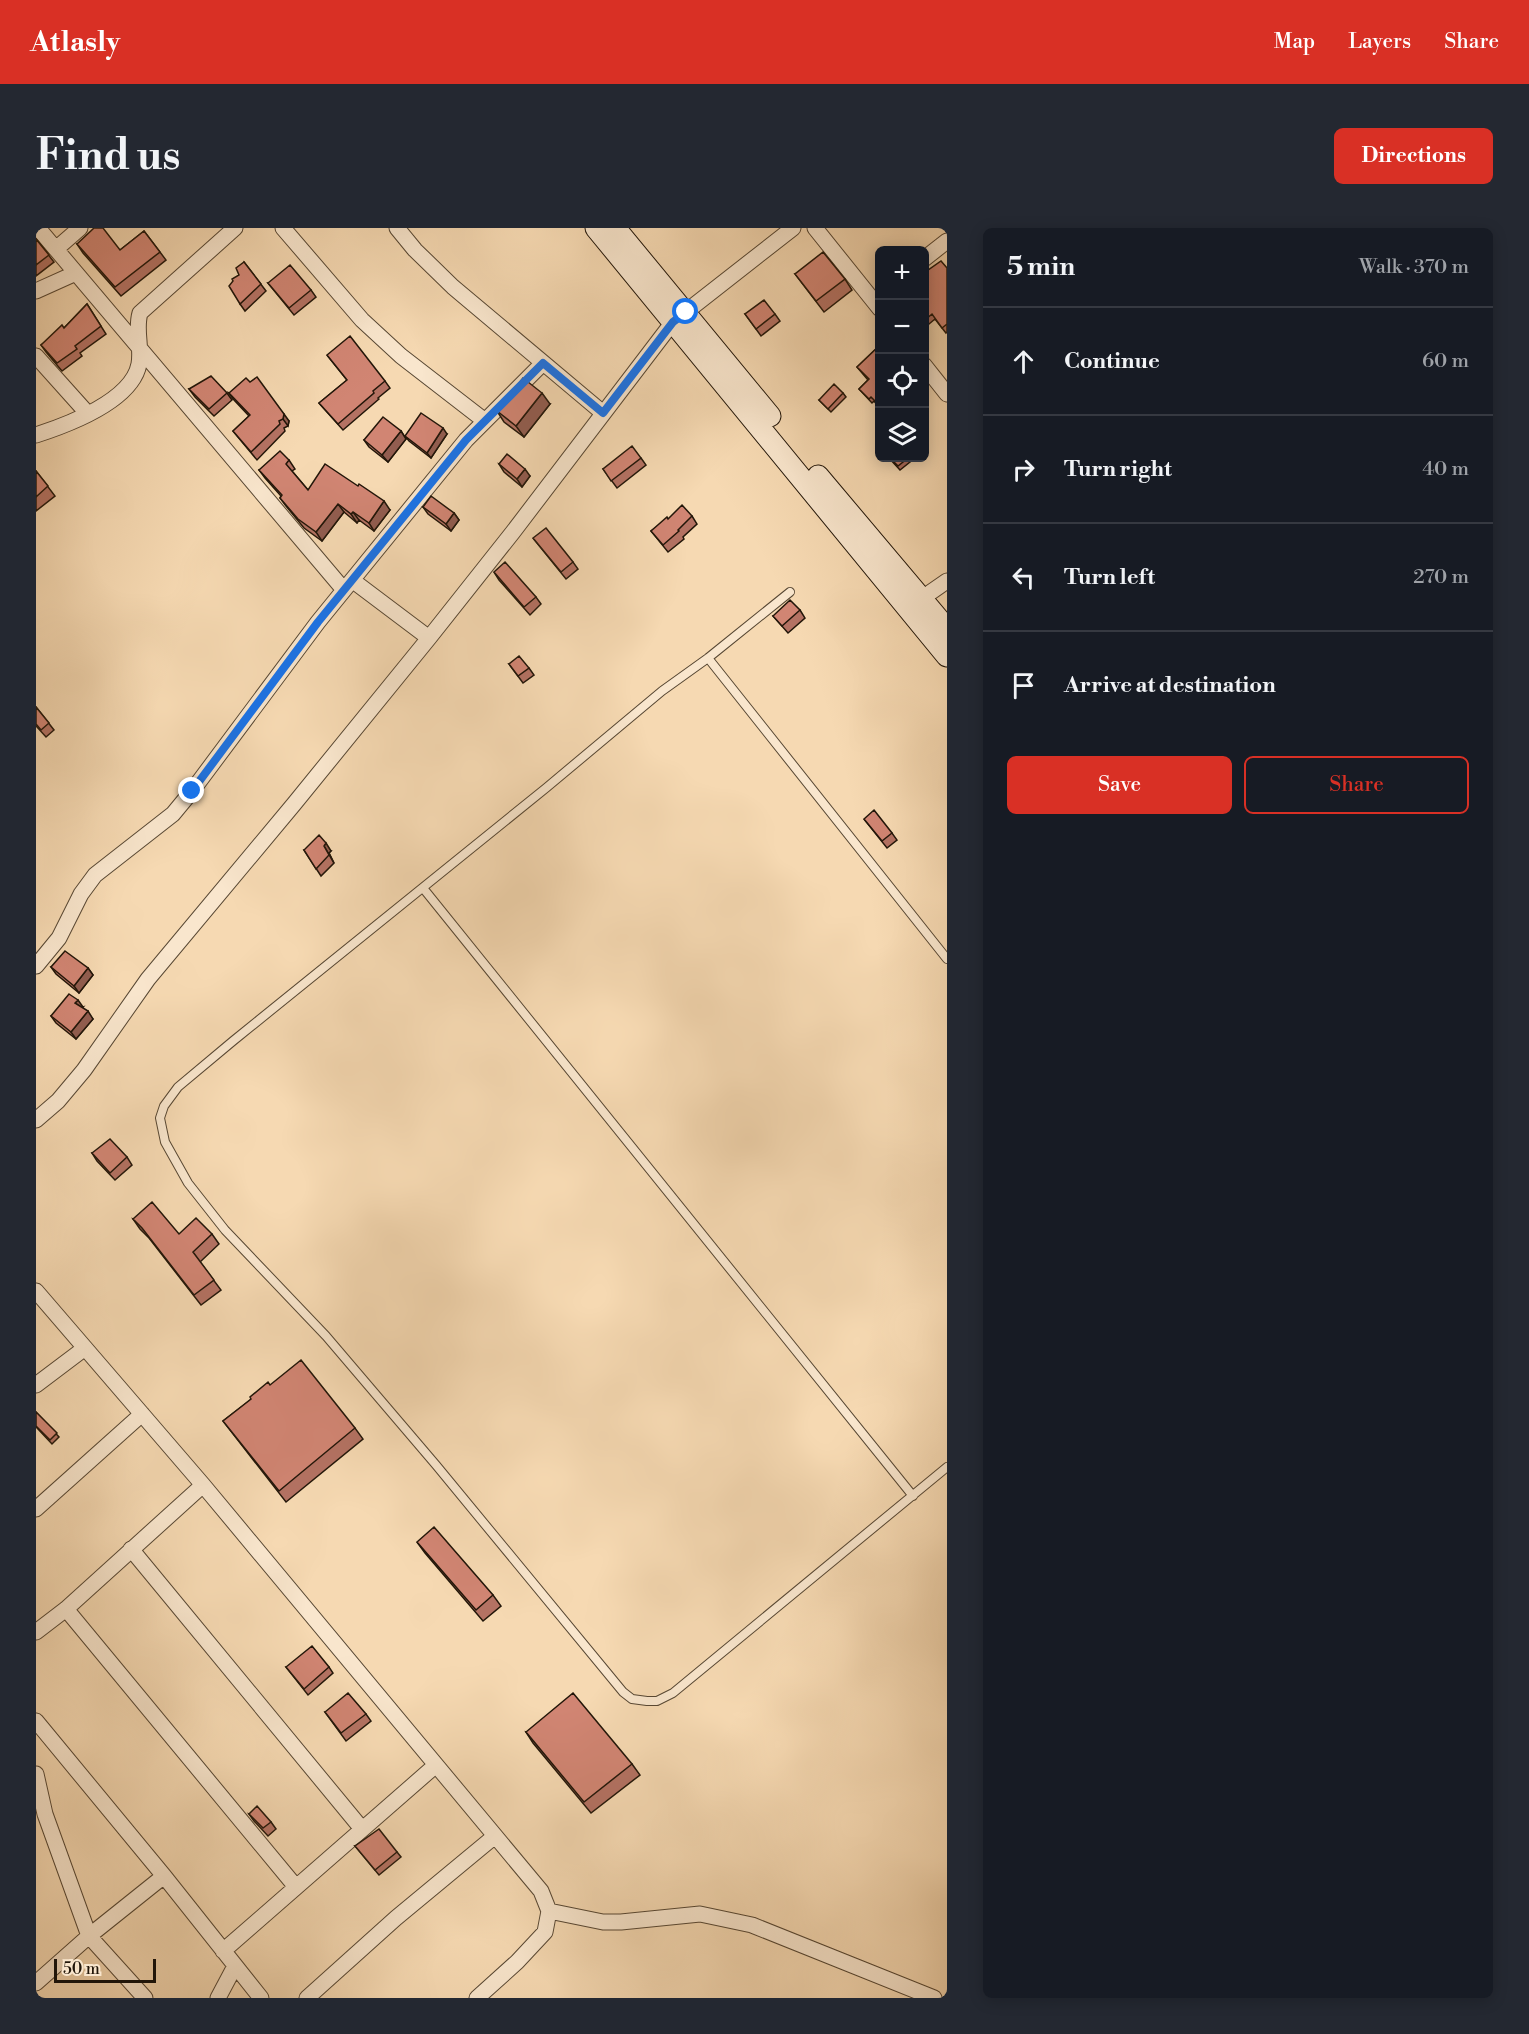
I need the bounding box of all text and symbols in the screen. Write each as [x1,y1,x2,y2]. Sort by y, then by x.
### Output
text: Atlasly [30,25,120,60]
text: Map [1274,29,1315,55]
text: Layers [1348,29,1411,55]
text: Share [1444,29,1499,55]
button: Directions [1334,128,1493,184]
text: Find us [36,130,180,183]
map controls [875,246,929,462]
button: + [875,246,929,300]
text: 5 min [1007,251,1075,283]
text: Walk · 370 m [1359,255,1469,280]
route start [672,298,698,324]
button: − [875,300,929,354]
icon: ahead [1007,345,1040,378]
text: Continue [1064,348,1160,375]
text: 60 m [1422,349,1469,374]
button: locate [875,354,929,408]
button: layers [875,408,929,462]
icon: right [1007,453,1040,486]
text: Turn right [1064,456,1172,483]
text: 40 m [1422,457,1469,482]
icon: left [1007,561,1040,594]
text: Turn left [1064,564,1155,591]
text: 270 m [1413,565,1469,590]
icon: arrive [1007,669,1040,702]
text: Arrive at destination [1064,672,1276,699]
button: Save [1007,756,1232,814]
button: Share [1244,756,1469,814]
route end [178,777,204,803]
scale bar [54,1956,156,1984]
text: 50 m [63,1959,100,1979]

